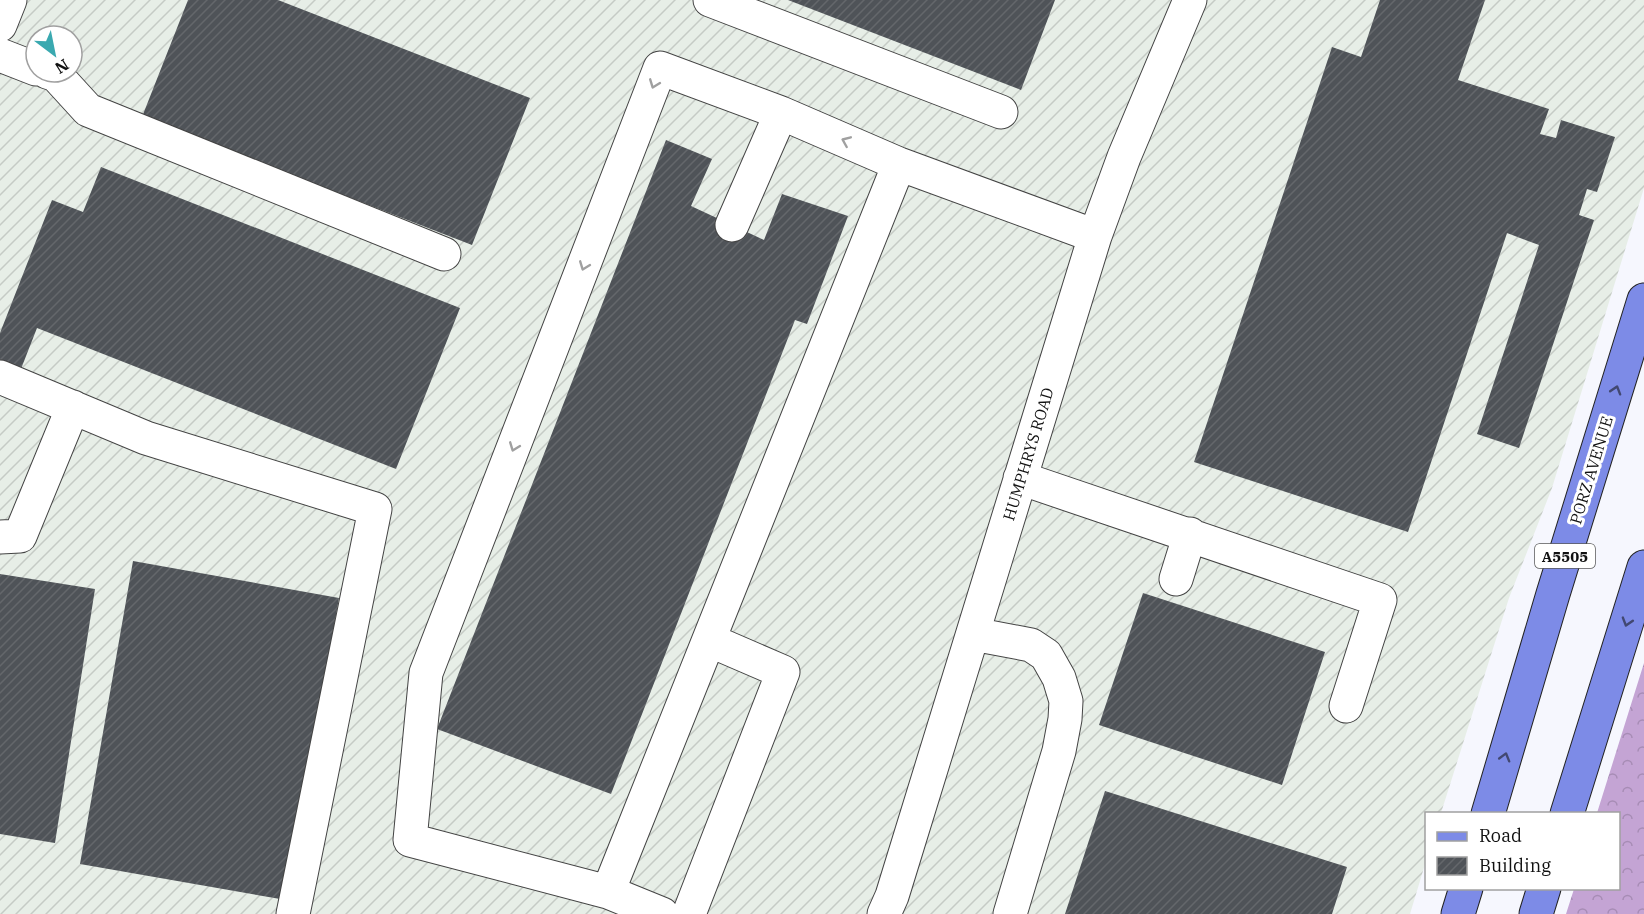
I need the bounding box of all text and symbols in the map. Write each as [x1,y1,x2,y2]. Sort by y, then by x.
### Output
north arrow [24,24,84,84]
text: N [51,55,73,79]
one-way arrow [649,78,661,89]
one-way arrow [841,136,852,148]
one-way arrow [579,259,591,270]
street label: HUMPHRYS ROAD [998,385,1058,523]
one-way arrow [1609,385,1621,396]
street label: PORZ AVENUE [1565,414,1617,526]
one-way arrow [508,442,521,452]
road number: A5505 [1535,544,1595,568]
one-way arrow [1622,616,1634,627]
one-way arrow [1498,752,1510,763]
legend [1425,812,1620,890]
text: Road [1479,824,1522,847]
text: Building [1479,854,1551,877]

